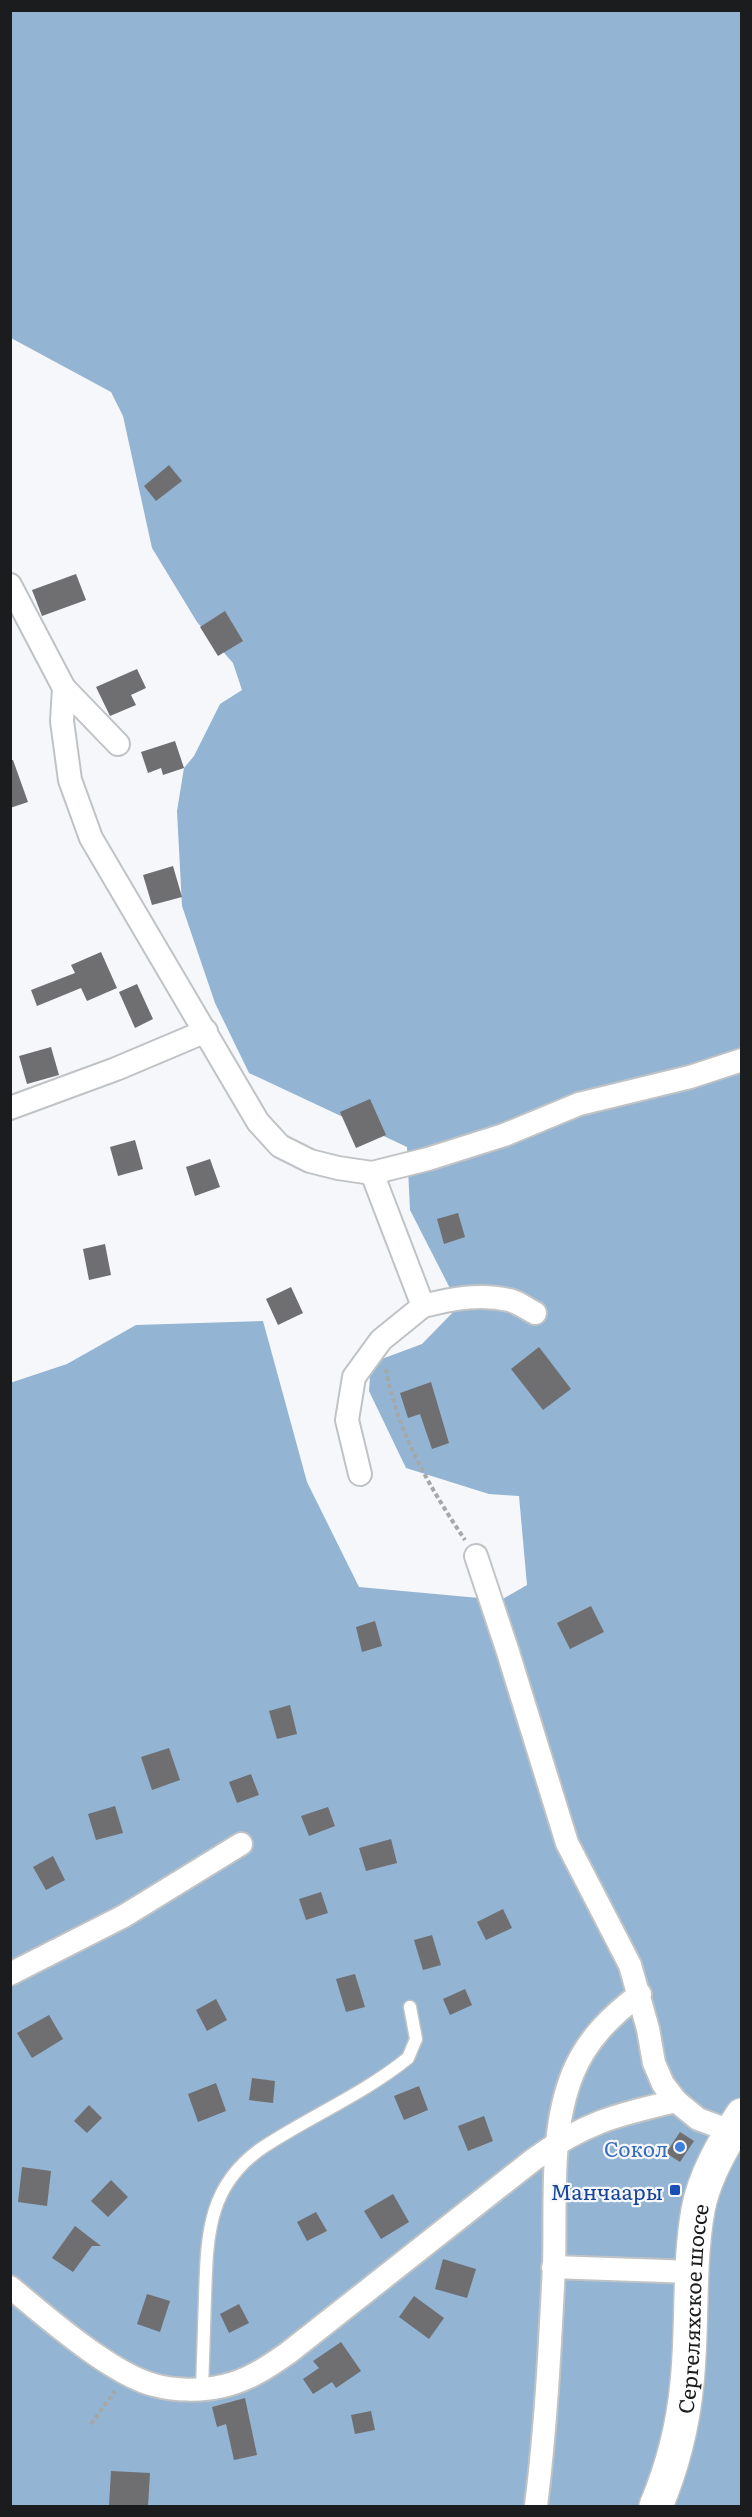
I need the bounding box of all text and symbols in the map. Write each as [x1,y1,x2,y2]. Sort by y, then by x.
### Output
place label: Сокол [604,2132,668,2163]
marker: Сокол [673,2140,687,2154]
place label: Манчаары [551,2175,663,2206]
marker: Манчаары [668,2183,682,2197]
street label: Сергеляхское шоссе [668,2201,714,2416]

